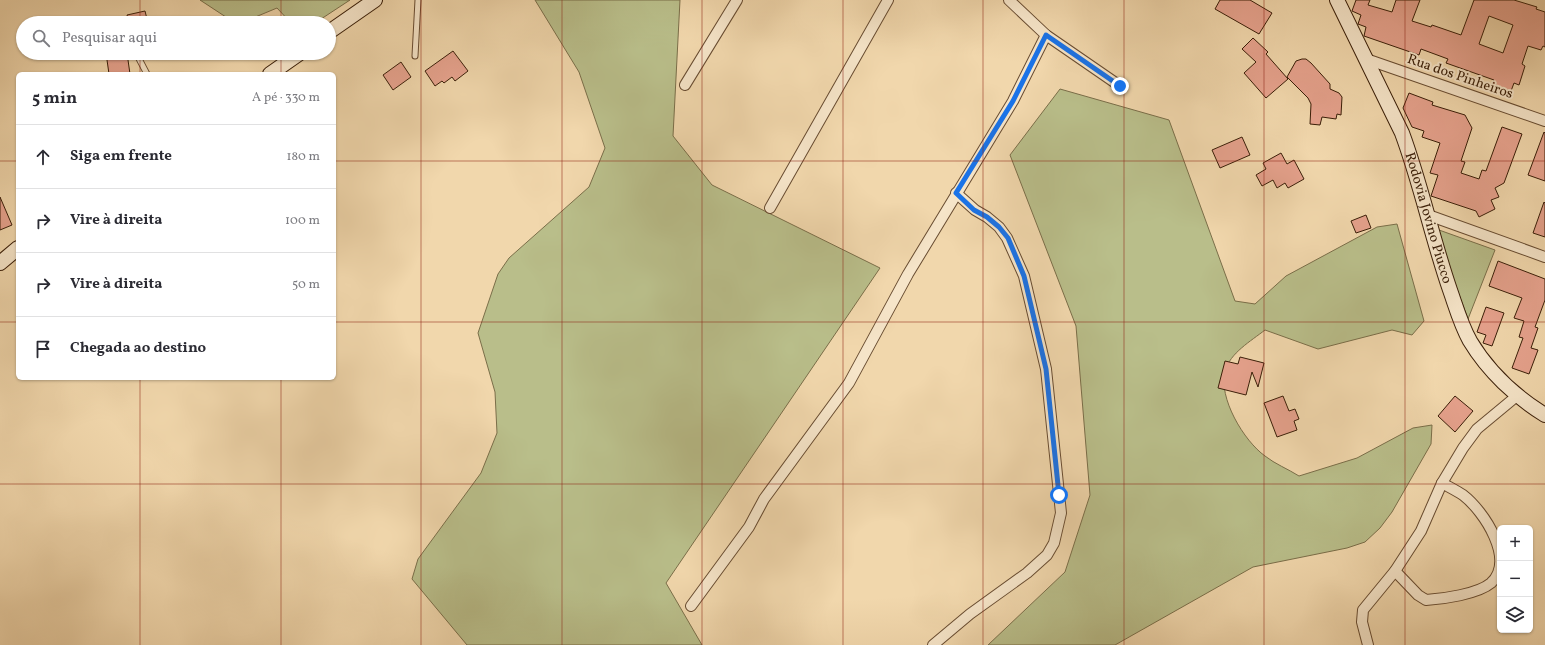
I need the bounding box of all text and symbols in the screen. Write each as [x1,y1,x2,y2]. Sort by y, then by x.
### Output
search box [16,16,336,60]
icon: search [30,27,52,49]
text: Pesquisar aqui [62,28,157,49]
street label: Rua dos Pinheiros [1405,50,1515,104]
route end [1111,77,1129,95]
text: 5 min [32,87,77,110]
text: A pé · 330 m [252,89,320,107]
icon: ahead [32,146,54,168]
text: Siga em frente [70,146,172,167]
text: 180 m [286,148,320,166]
street label: Rodovia Jovino Piucco [1400,150,1457,286]
icon: right [32,210,54,232]
text: Vire à direita [70,210,162,231]
text: 100 m [285,212,320,230]
icon: right [32,274,54,296]
text: Vire à direita [70,274,162,295]
text: 50 m [292,276,320,294]
icon: arrive [32,338,54,360]
text: Chegada ao destino [70,338,206,359]
route start [1050,486,1068,504]
map controls [1497,525,1533,633]
button: + [1497,525,1533,561]
button: − [1497,561,1533,597]
button: layers [1497,597,1533,633]

